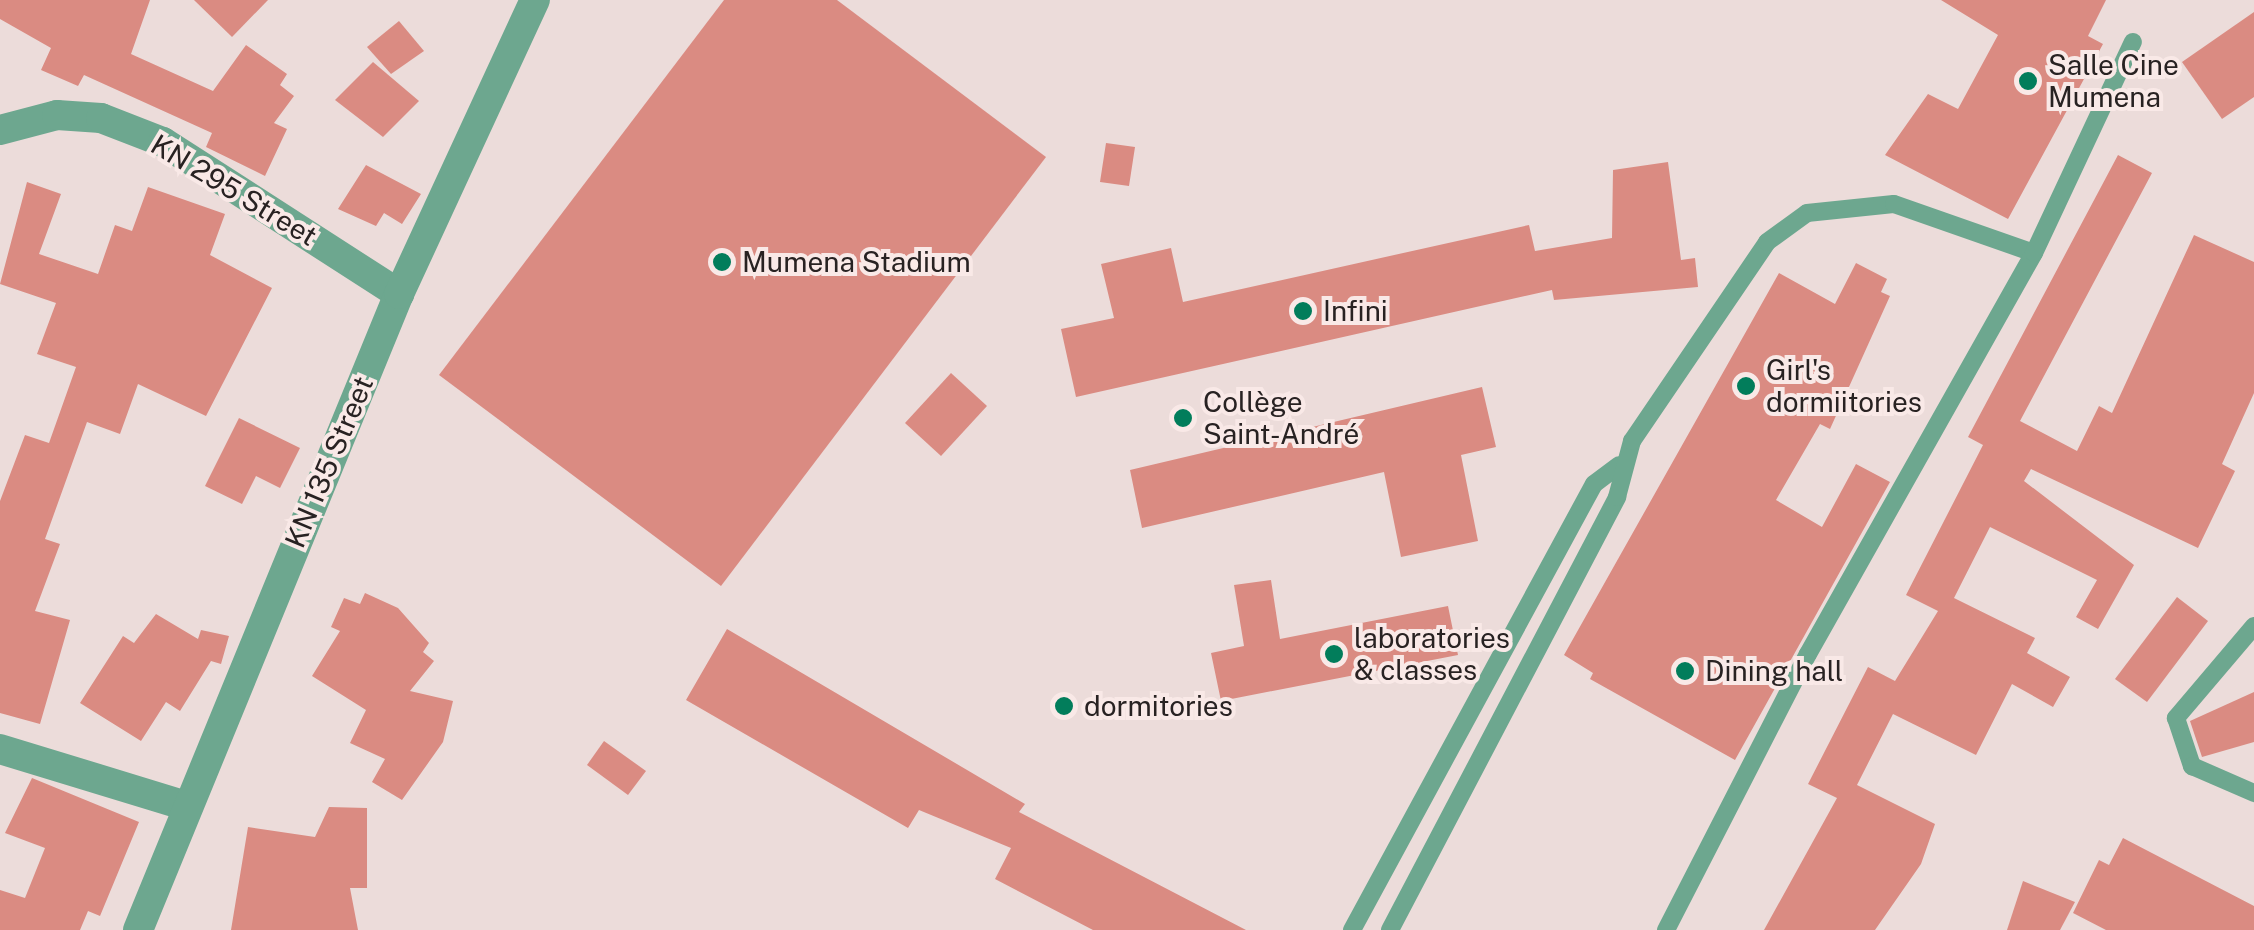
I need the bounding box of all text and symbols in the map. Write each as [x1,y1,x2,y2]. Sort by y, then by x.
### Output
place label: Salle Cine Mumena [2048,48,2179,114]
marker: Salle Cine Mumena [2017,70,2039,92]
street label: KN 295 Street [145,127,323,253]
place label: Mumena Stadium [742,245,971,279]
marker: Mumena Stadium [711,251,733,273]
place label: Infini [1323,294,1388,328]
marker: Infini [1292,300,1314,322]
place label: Girl's dormiitories [1766,353,1922,419]
street label: KN 135 Street [278,371,380,553]
marker: Girl's dormiitories [1735,375,1757,397]
place label: Collège Saint-André [1203,385,1359,451]
marker: Collège Saint-André [1172,407,1194,429]
place label: laboratories & classes [1354,621,1510,687]
marker: laboratories & classes [1323,643,1345,665]
place label: Dining hall [1705,654,1843,688]
marker: Dining hall [1674,660,1696,682]
place label: dormitories [1084,689,1233,723]
marker: dormitories [1053,695,1075,717]

